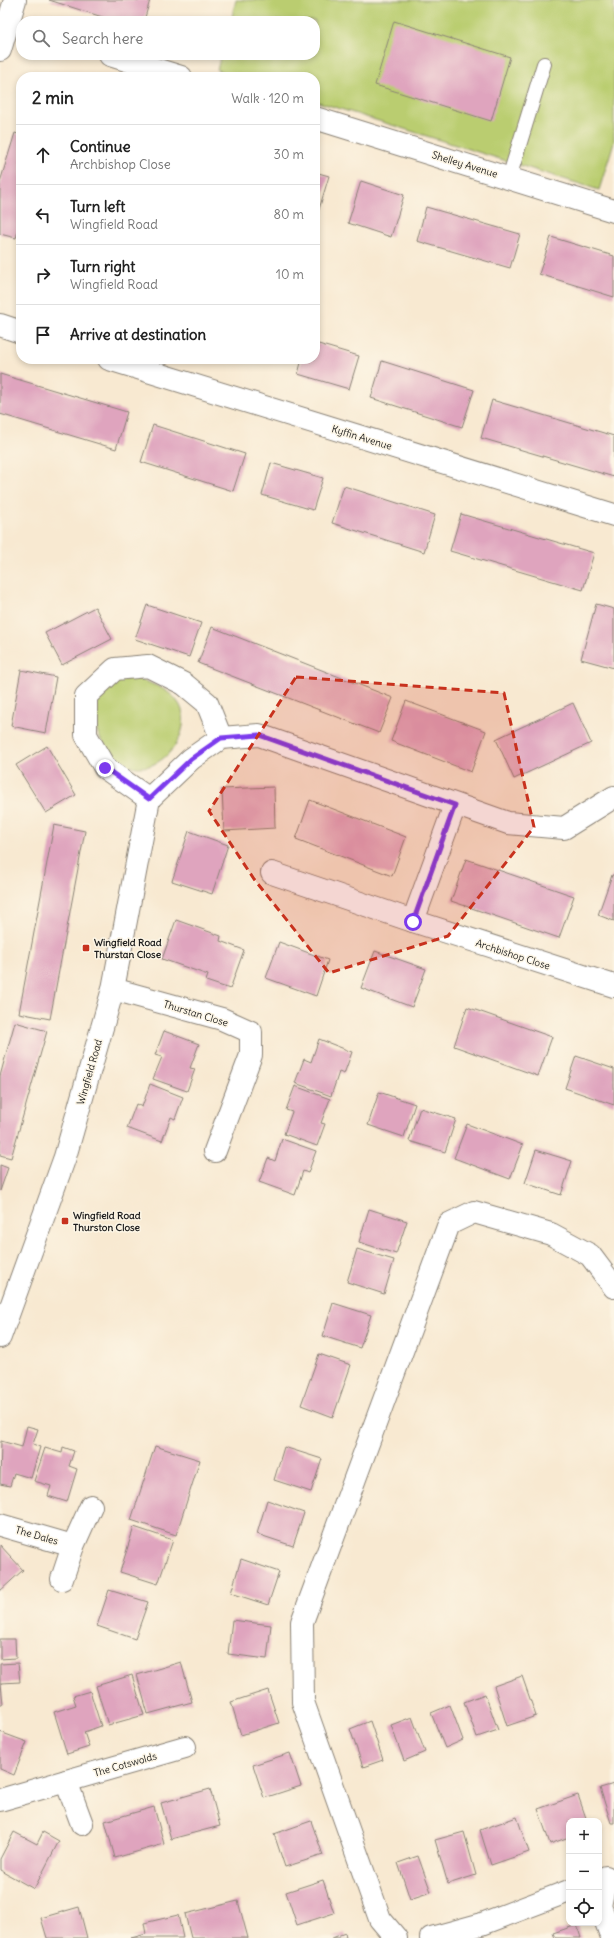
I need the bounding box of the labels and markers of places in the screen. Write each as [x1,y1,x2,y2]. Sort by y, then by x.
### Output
place label: Wingfield Road Thurstan Close [94,936,162,961]
marker: Wingfield Road Thurstan Close [81,943,91,953]
place label: Wingfield Road Thurston Close [73,1209,141,1234]
marker: Wingfield Road Thurston Close [60,1216,70,1226]

